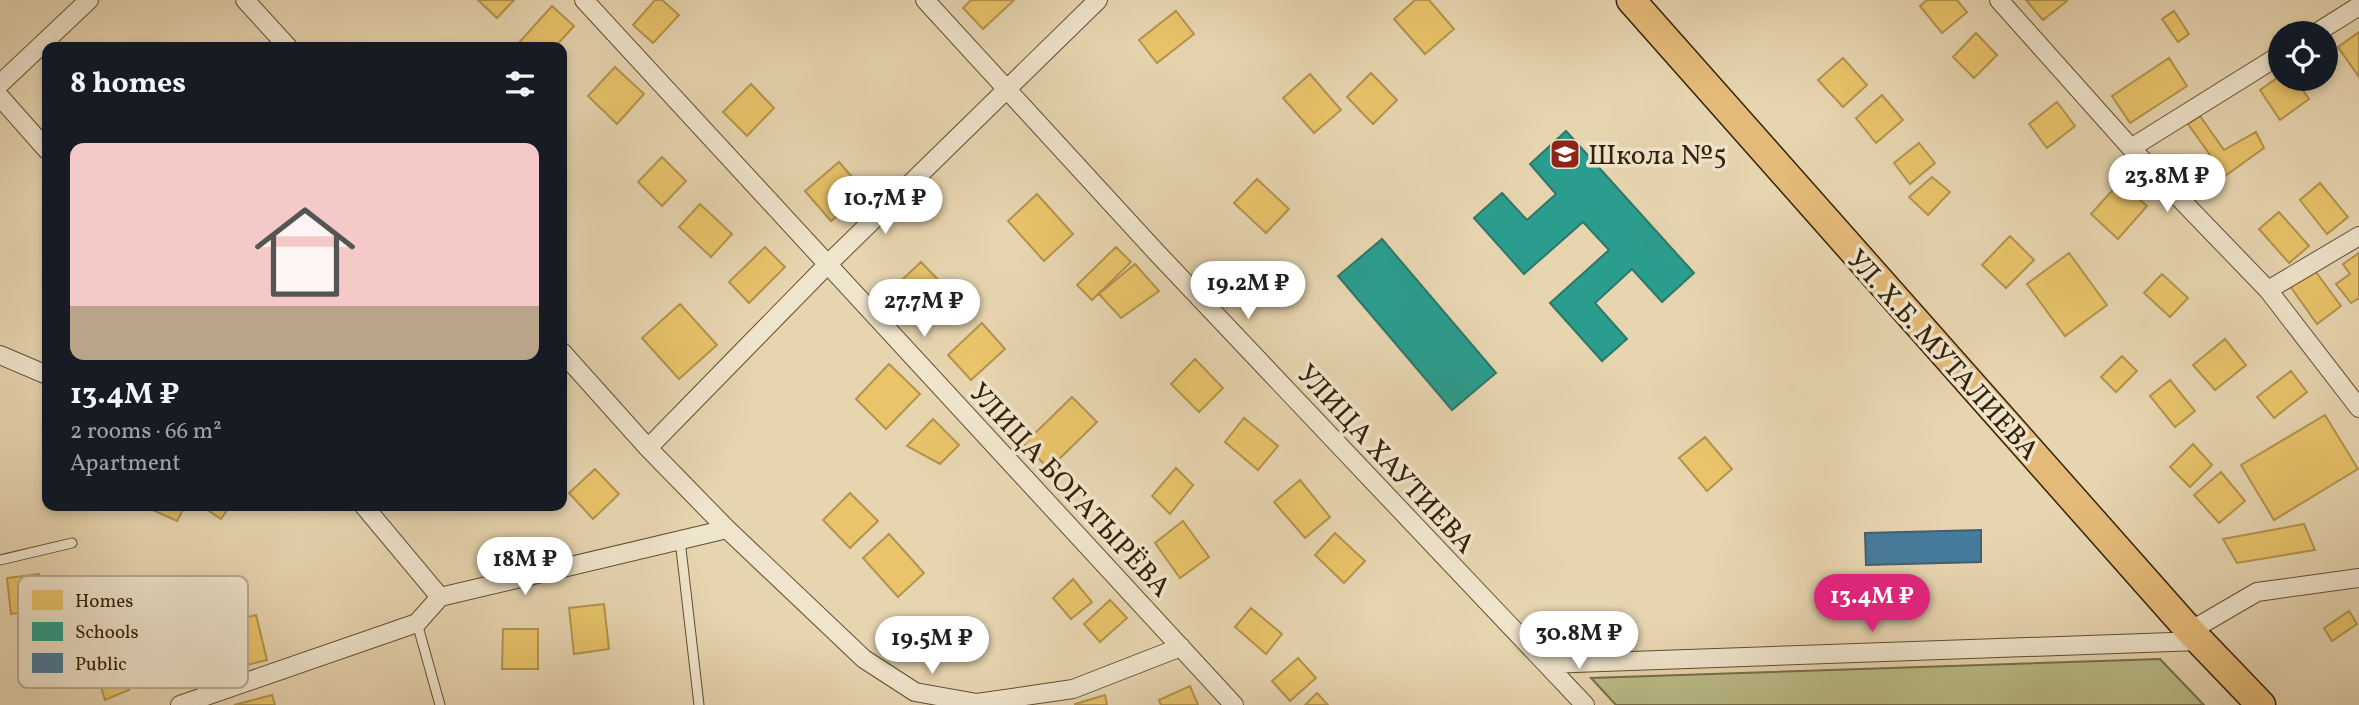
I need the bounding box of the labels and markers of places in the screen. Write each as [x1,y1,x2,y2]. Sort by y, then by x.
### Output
school or university icon: Школа №5 [1548,137,1582,171]
place label: Школа №5 [1588,137,1727,176]
pin: 23.8M ₽ [2102,154,2232,214]
pin: 10.7M ₽ [820,176,950,236]
pin: 19.2M ₽ [1183,262,1313,321]
pin: 27.7M ₽ [859,280,989,339]
pin: 18M ₽ [476,538,574,597]
pin: 13.4M ₽ [1807,574,1937,634]
pin: 30.8M ₽ [1514,612,1644,671]
pin: 19.5M ₽ [867,616,997,676]

